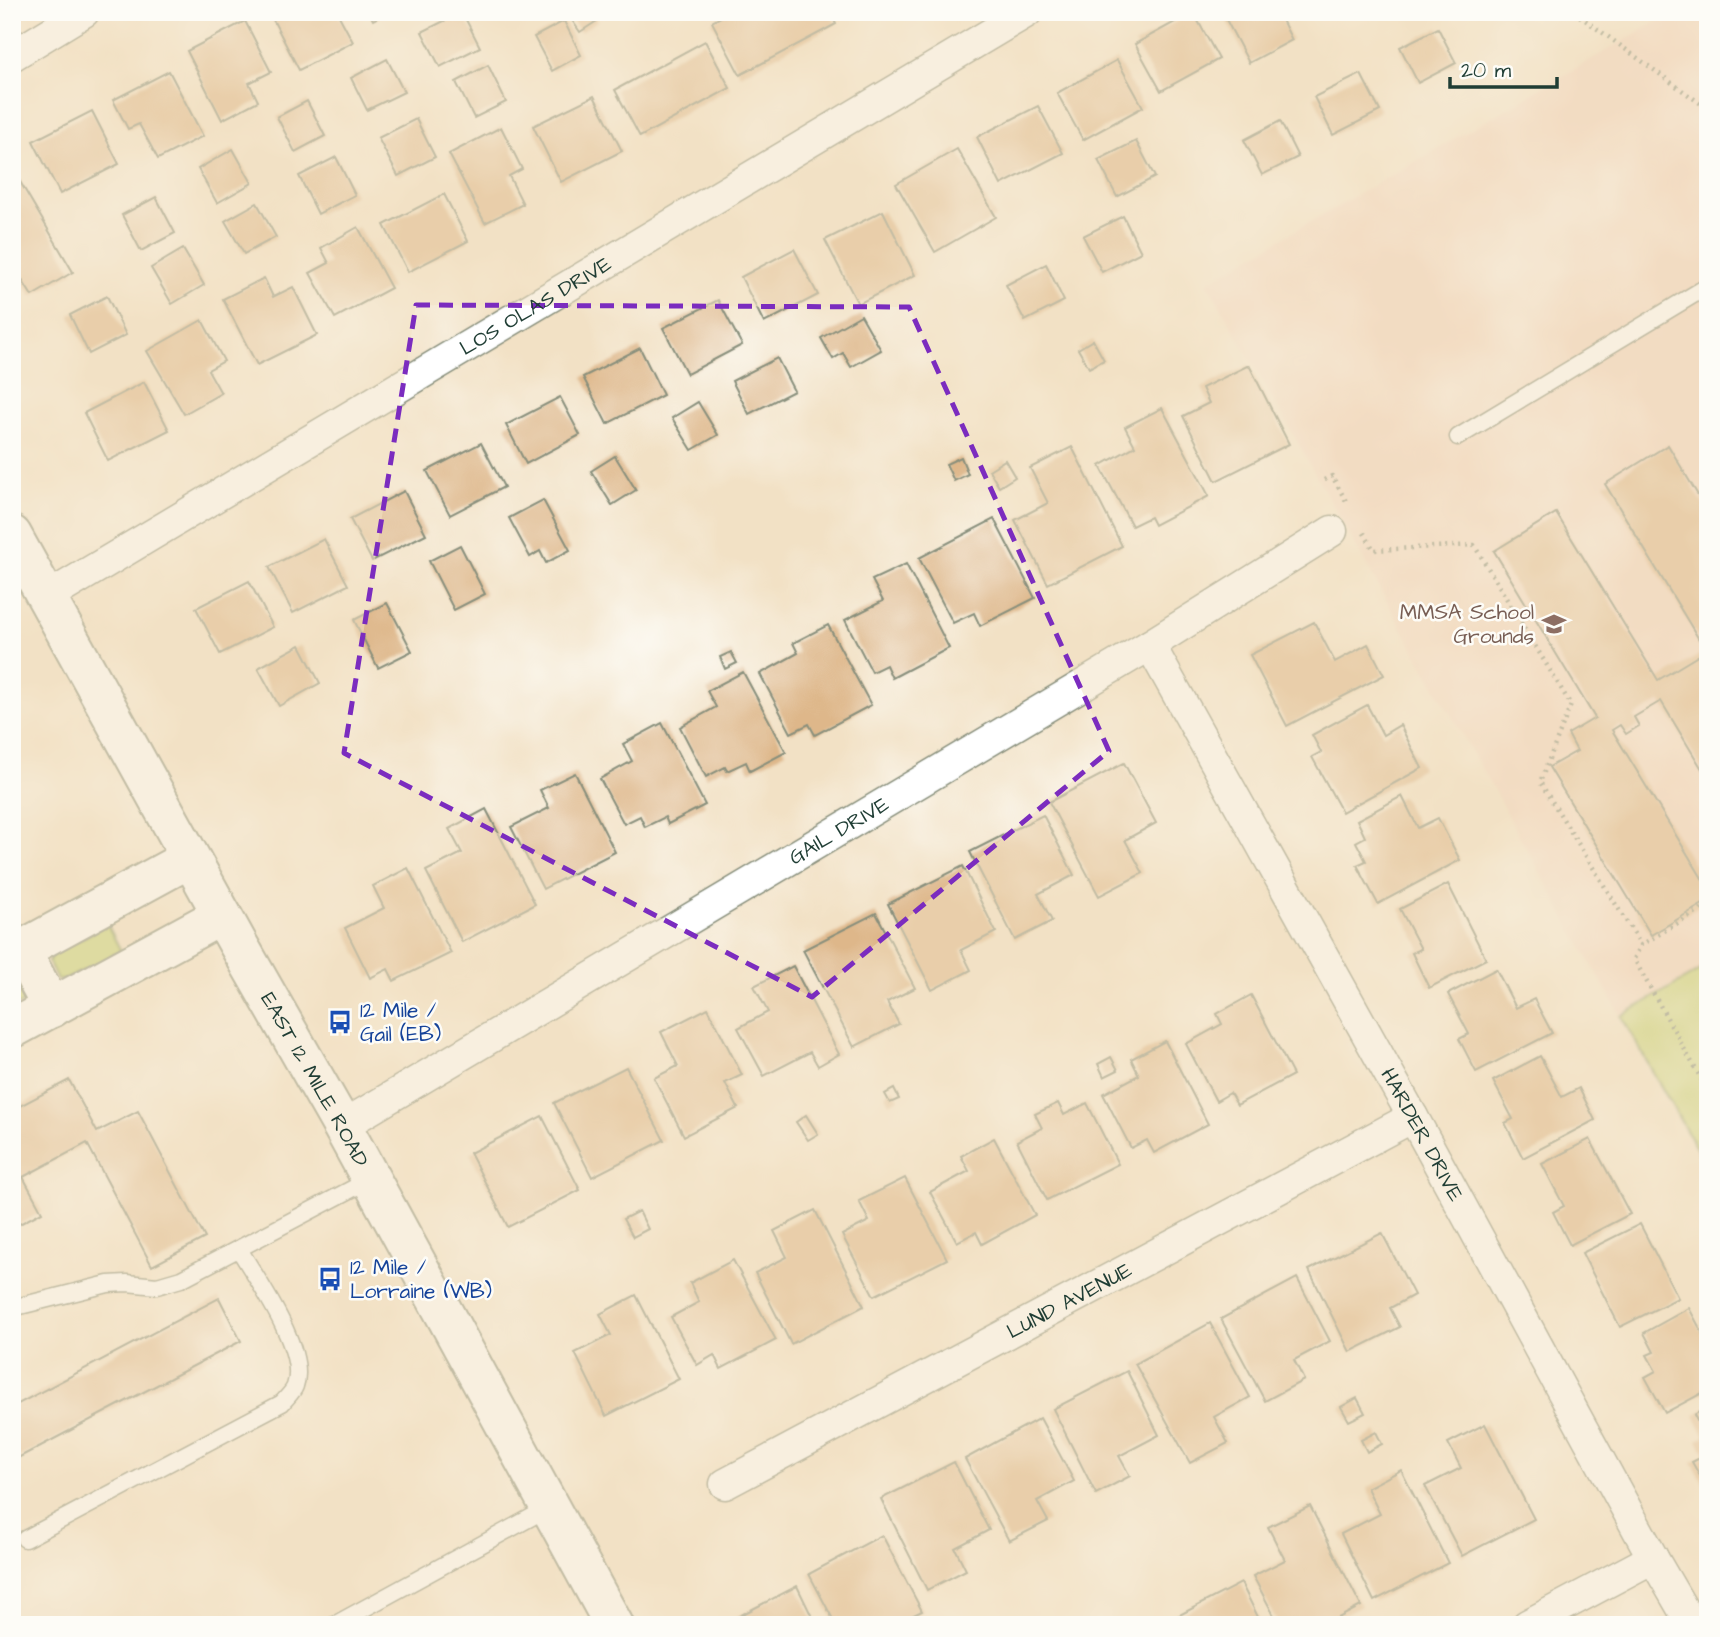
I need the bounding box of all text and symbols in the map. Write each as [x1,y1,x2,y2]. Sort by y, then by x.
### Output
scale bar [1450,46,1557,90]
text: 20 m [1461,56,1512,85]
street label: LOS OLAS DRIVE [454,249,617,363]
place label: MMSA School Grounds [1400,598,1534,651]
school or university icon: MMSA School Grounds [1540,610,1568,638]
street label: GAIL DRIVE [784,789,895,872]
street label: EAST 12 MILE ROAD [254,987,376,1172]
place label: 12 Mile / Gail (EB) [360,996,441,1049]
bus stop icon: 12 Mile / Gail (EB) [326,1008,354,1036]
street label: HARDER DRIVE [1373,1063,1470,1207]
place label: 12 Mile / Lorraine (WB) [350,1253,492,1306]
street label: LUND AVENUE [1002,1255,1138,1346]
bus stop icon: 12 Mile / Lorraine (WB) [316,1265,344,1293]

